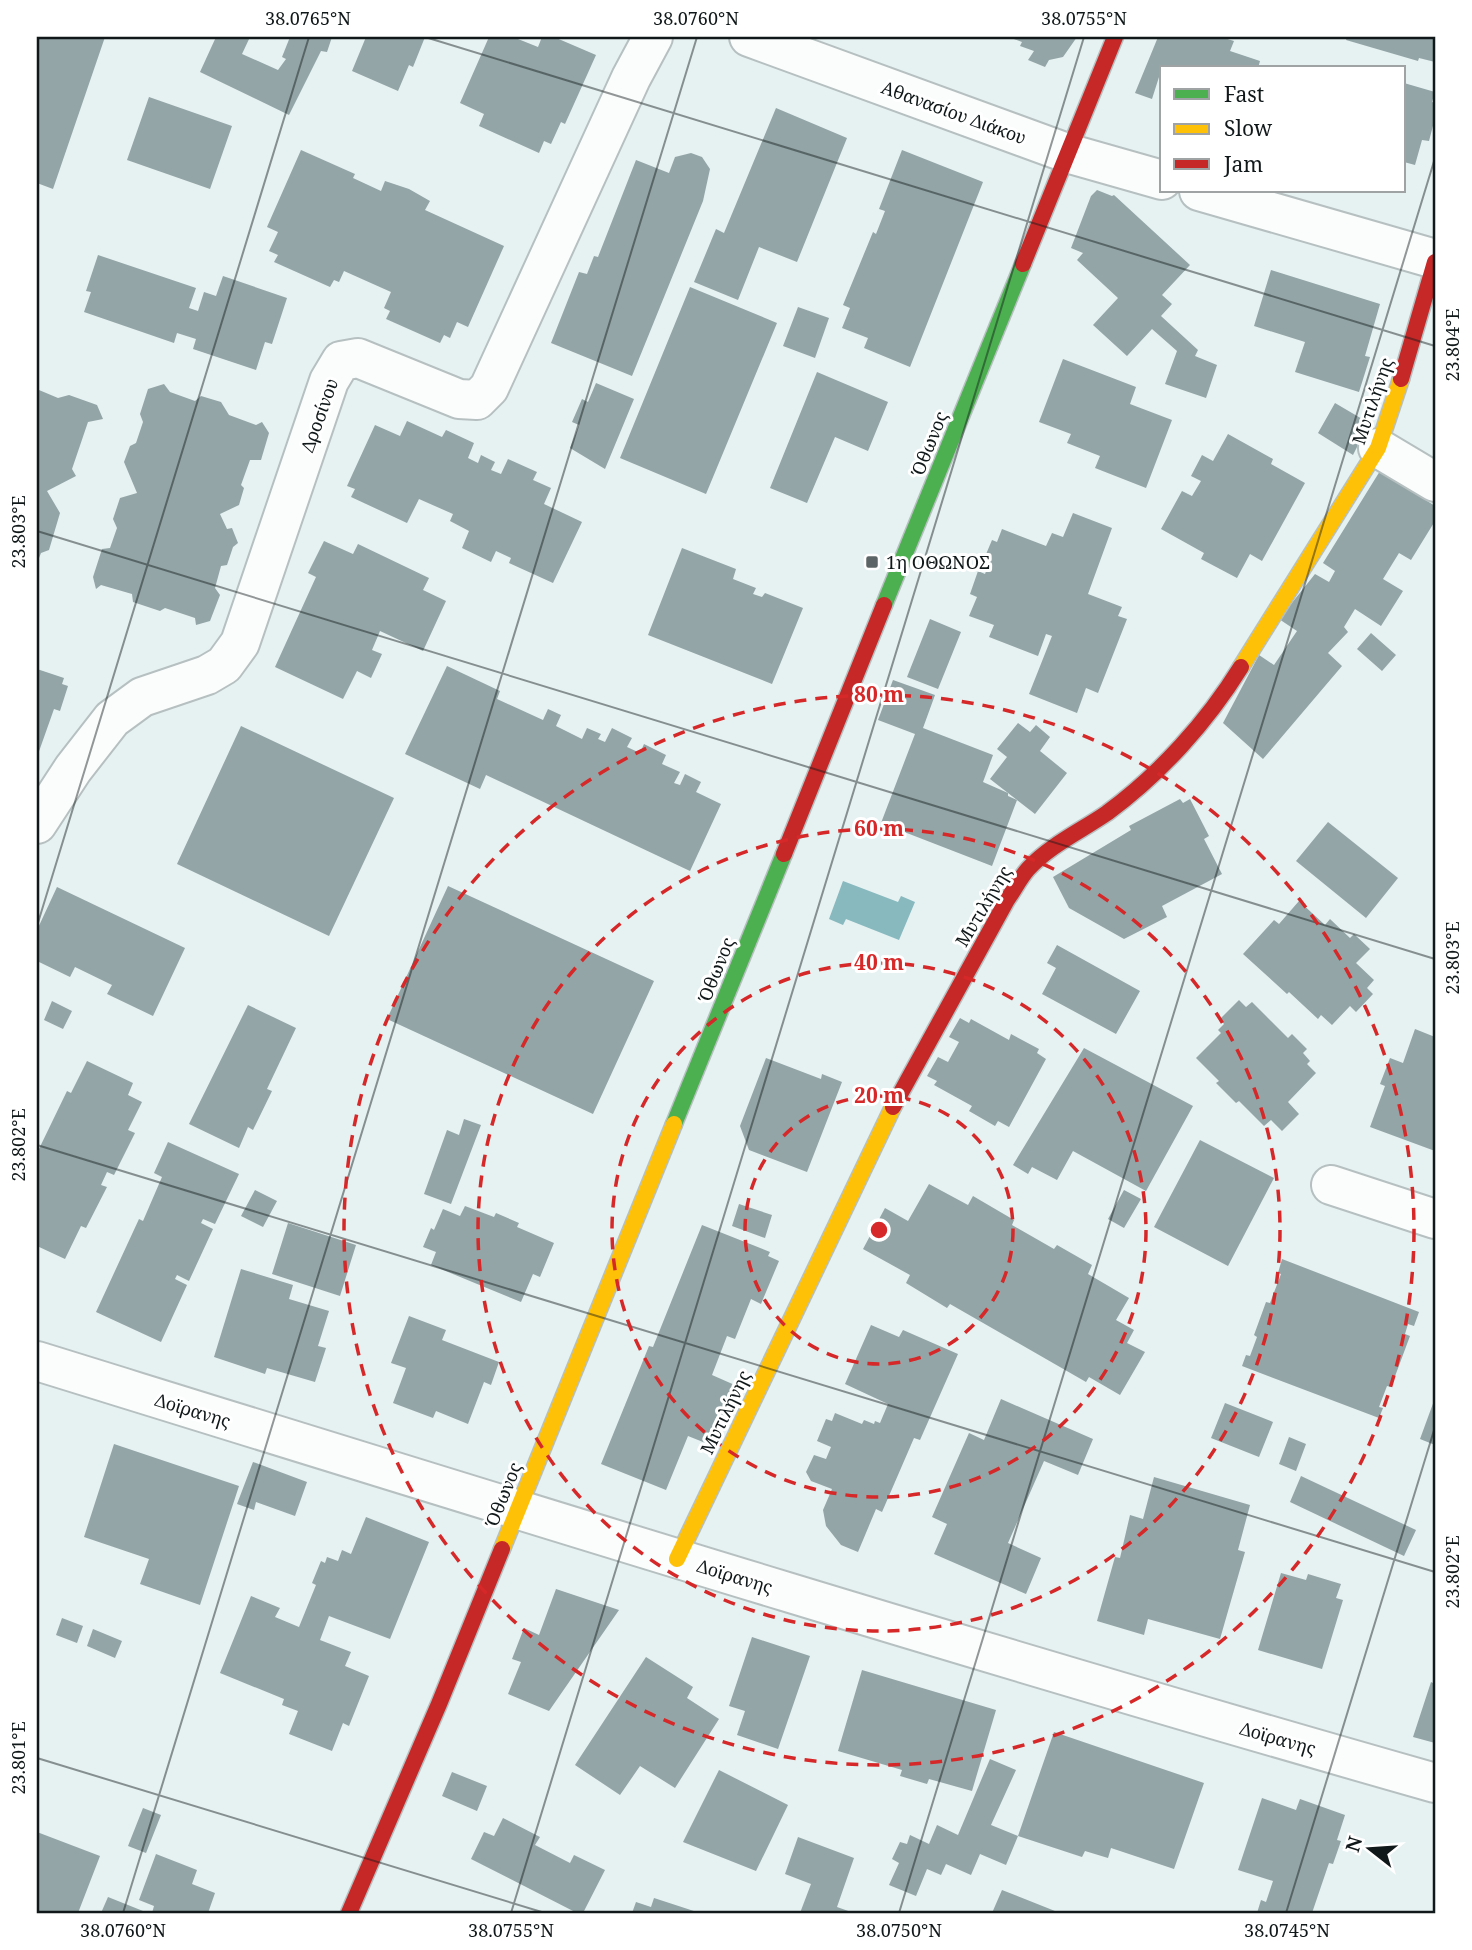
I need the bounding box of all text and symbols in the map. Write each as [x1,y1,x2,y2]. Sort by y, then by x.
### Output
text: 38.0765°N [265,6,351,30]
text: 38.0760°N [653,6,739,30]
text: 38.0755°N [1041,6,1127,30]
legend [1160,66,1406,192]
street label: Αθανασίου Διάκου [878,75,1030,149]
text: Fast [1224,80,1264,108]
text: Slow [1224,114,1273,142]
text: Jam [1223,150,1263,178]
text: 23.804°E [1440,308,1464,382]
street label: Μυτιλήνης [1346,354,1398,448]
street label: Δροσίνου [295,375,343,455]
street label: Όθωνος [905,407,953,480]
text: 23.803°E [6,495,30,569]
place label: 1η ΟΘΩΝΟΣ [886,550,990,574]
marker: 1η ΟΘΩΝΟΣ [864,554,880,570]
text: 80 m [854,680,904,708]
text: 60 m [854,814,904,842]
street label: Μυτιλήνης [949,861,1017,951]
text: 23.803°E [1440,921,1464,995]
street label: Όθωνος [692,933,740,1006]
text: 40 m [854,948,904,976]
text: 20 m [854,1081,904,1109]
text: 23.802°E [6,1108,30,1182]
centre of rings [867,1218,891,1242]
street label: Μυτιλήνης [694,1366,756,1458]
street label: Δοϊρανης [152,1387,234,1433]
street label: Όθωνος [479,1458,527,1531]
text: 23.802°E [1440,1535,1464,1609]
street label: Δοϊρανης [694,1553,776,1599]
street label: Δοϊρανης [1237,1716,1319,1760]
text: 23.801°E [6,1721,30,1795]
north arrow [1336,1814,1406,1884]
text: N [1339,1833,1368,1855]
text: 38.0760°N [80,1918,166,1942]
text: 38.0755°N [468,1918,554,1942]
text: 38.0750°N [856,1918,942,1942]
text: 38.0745°N [1244,1918,1330,1942]

